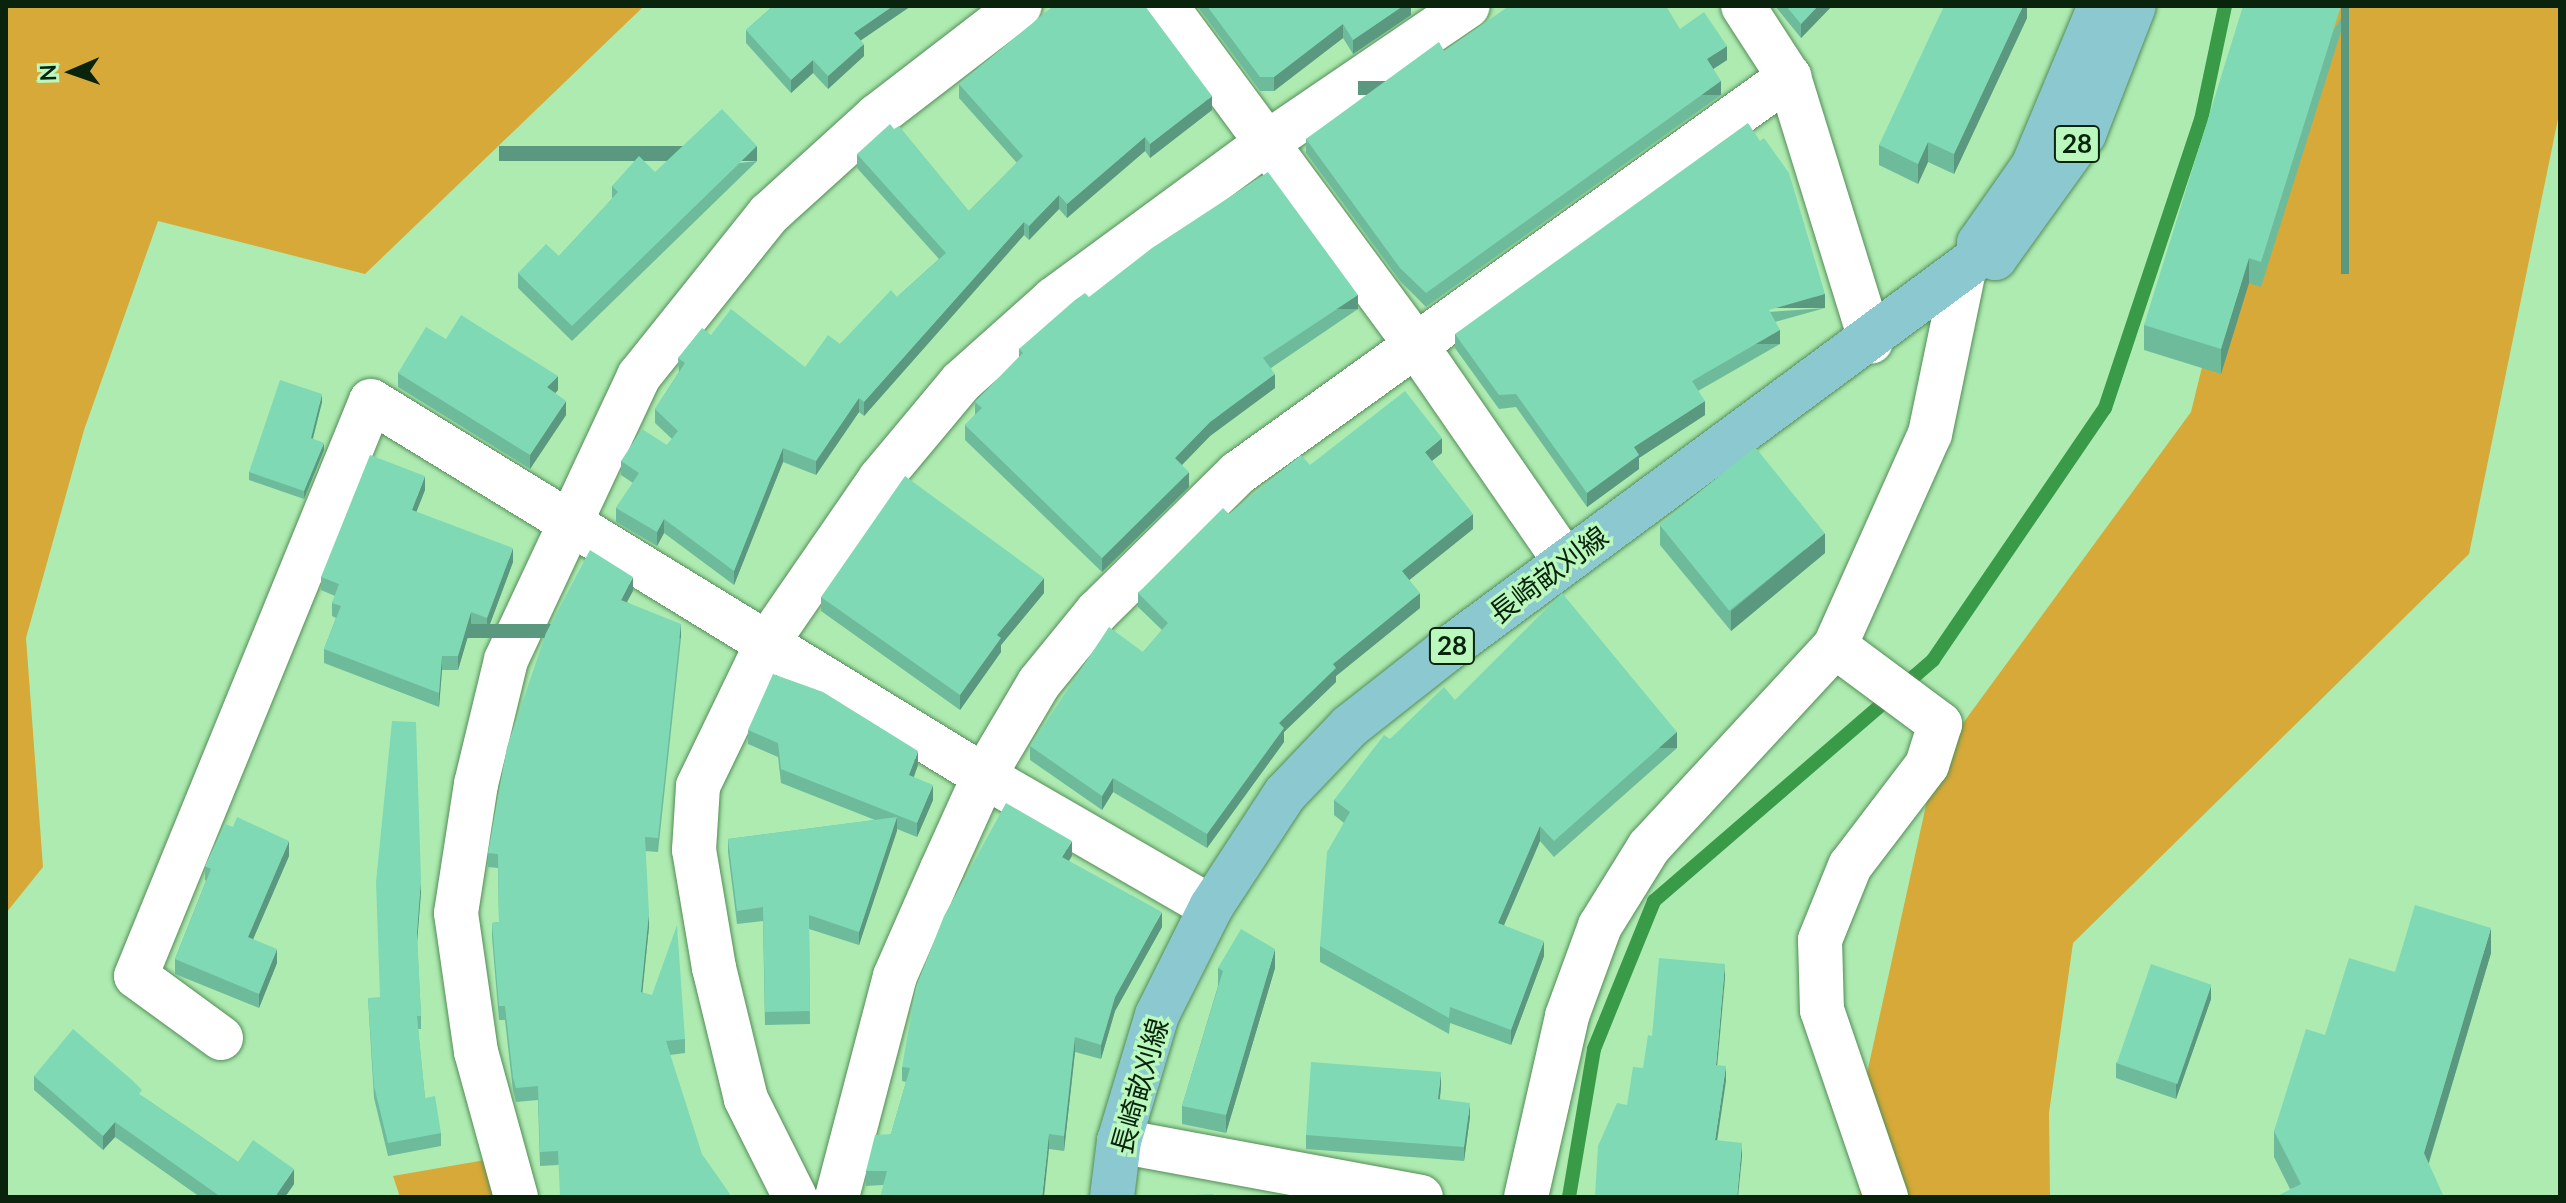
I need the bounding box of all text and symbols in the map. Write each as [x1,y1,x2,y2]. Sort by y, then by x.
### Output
north arrow [32,32,112,112]
text: N [34,64,61,82]
road number: 28 [2053,122,2101,166]
street label: 長崎畝刈線 [1482,518,1614,630]
road number: 28 [1428,624,1476,668]
street label: 長崎畝刈線 [1104,1014,1174,1158]

